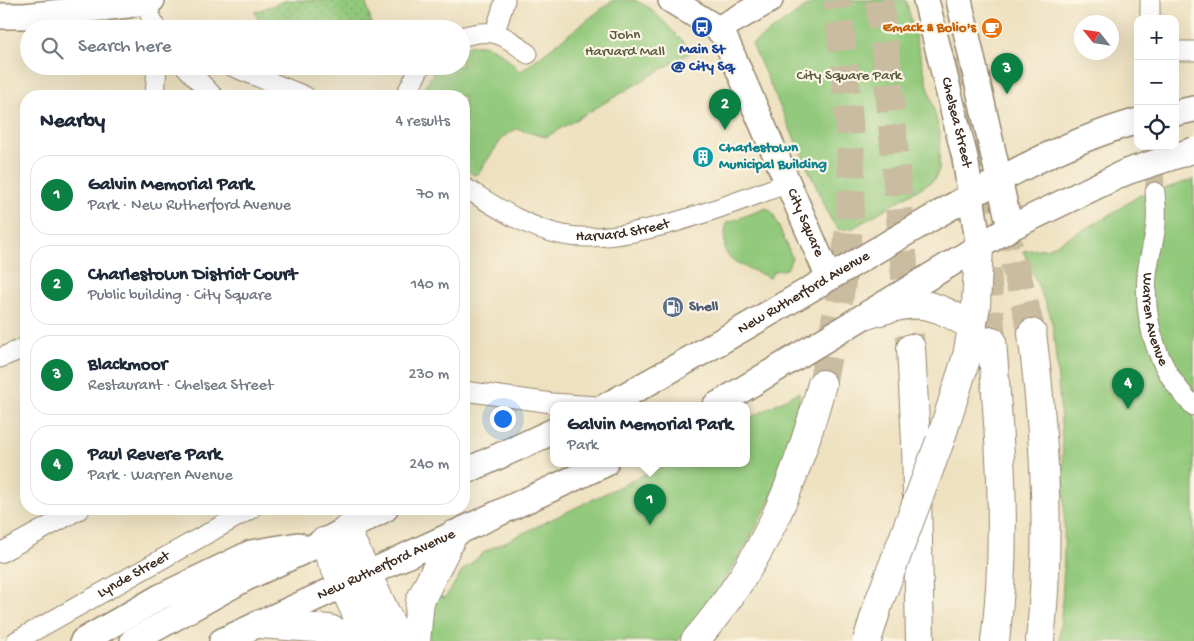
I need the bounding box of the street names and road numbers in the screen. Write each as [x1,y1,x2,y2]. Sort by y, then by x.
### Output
street label: Chelsea Street [936,75,976,171]
street label: City Square [782,186,828,260]
street label: Harvard Street [575,215,673,246]
street label: New Rutherford Avenue [735,247,873,339]
street label: Warren Avenue [1137,272,1172,369]
street label: New Rutherford Avenue [314,525,458,605]
street label: Lynde Street [94,546,175,602]

